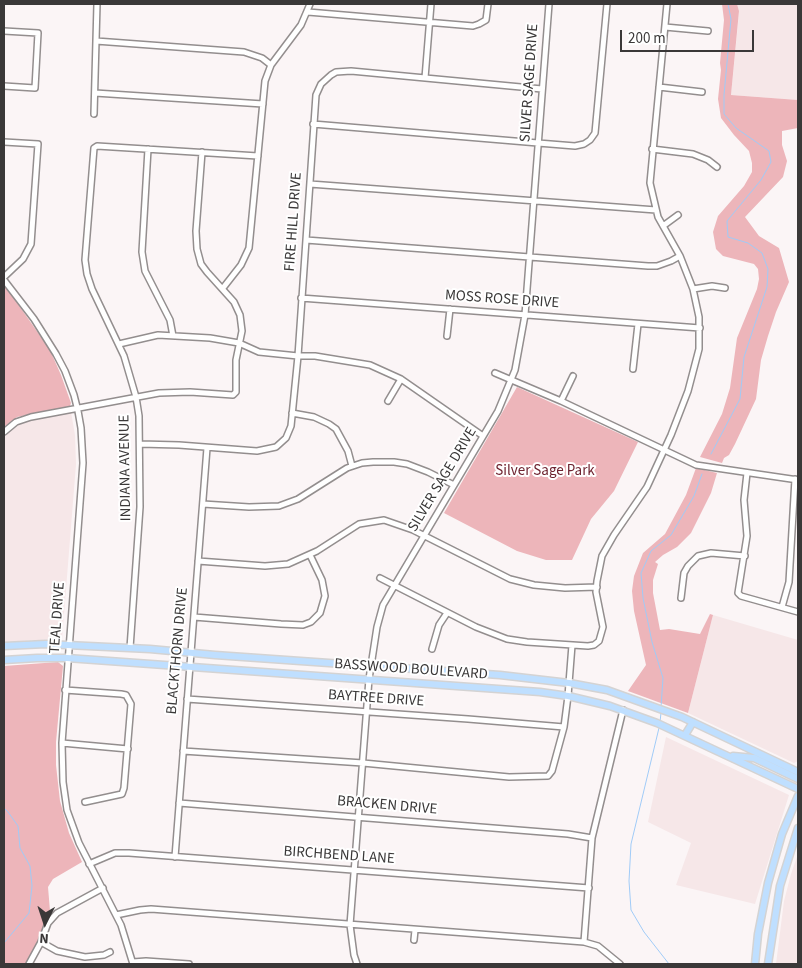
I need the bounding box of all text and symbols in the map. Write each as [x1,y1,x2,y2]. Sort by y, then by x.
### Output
scale bar [622,20,756,52]
street label: SILVER SAGE DRIVE [517,23,543,143]
text: 200 m [628,28,666,49]
street label: FIRE HILL DRIVE [282,172,306,272]
street label: MOSS ROSE DRIVE [444,287,560,313]
street label: INDIANA AVENUE [116,415,136,521]
street label: SILVER SAGE DRIVE [405,424,481,536]
park label: Silver Sage Park [495,463,595,481]
street label: TEAL DRIVE [47,582,69,654]
street label: BLACKTHORN DRIVE [163,587,193,715]
street label: BASSWOOD BOULEVARD [334,656,488,684]
street label: BAYTREE DRIVE [327,687,425,711]
street label: BRACKEN DRIVE [336,793,438,819]
street label: BIRCHBEND LANE [283,843,395,869]
north arrow [20,898,70,948]
text: N [39,928,49,948]

